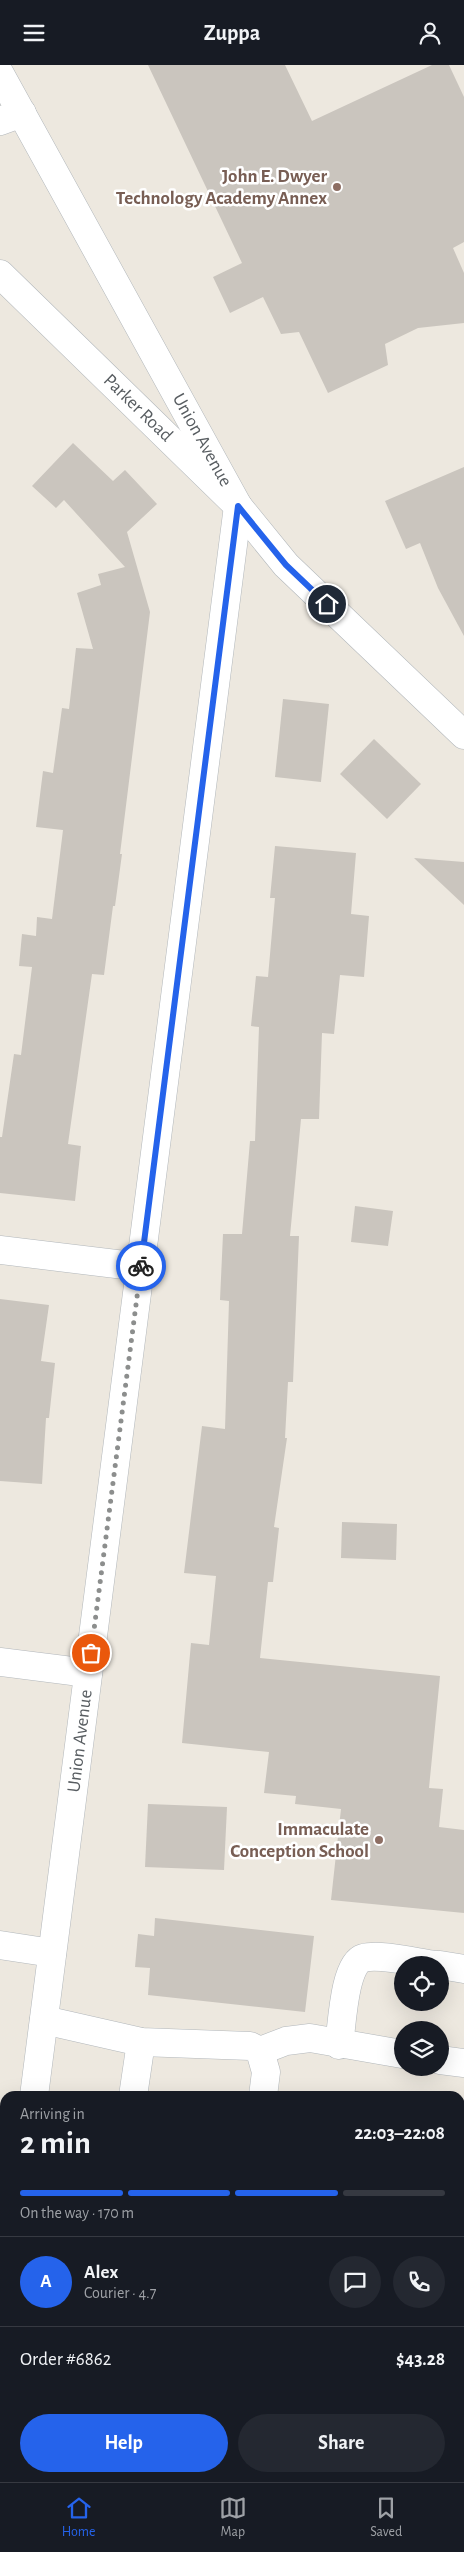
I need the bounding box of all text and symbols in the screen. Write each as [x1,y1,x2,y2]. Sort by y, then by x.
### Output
icon: menu [20,19,48,47]
icon: person [416,19,444,47]
text: Zuppa [204,22,260,44]
place label: John E. Dwyer Technology Academy Annex [116,167,327,208]
marker: John E. Dwyer Technology Academy Annex [331,181,343,193]
street label: Parker Road [100,370,176,446]
street label: Union Avenue [169,390,235,490]
pin [306,583,348,625]
icon: home [313,590,341,618]
courier [116,1241,166,1291]
icon: bike [127,1252,155,1280]
pin [70,1632,112,1674]
icon: bag [77,1639,105,1667]
street label: Union Avenue [64,1689,96,1793]
place label: Immaculate Conception School [230,1820,369,1861]
marker: Immaculate Conception School [373,1834,385,1846]
map controls [394,1956,449,2076]
button: locate [394,1956,449,2011]
button: layers [394,2021,449,2076]
text: Arriving in [20,2106,85,2122]
text: 22:03–22:08 [354,2124,445,2143]
text: 2 min [20,2127,91,2159]
text: On the way · 170 m [20,2205,134,2221]
button: chat [329,2256,381,2308]
button: phone [393,2256,445,2308]
text: Alex [84,2263,118,2282]
text: A [40,2272,52,2291]
text: Courier · 4.7 [84,2285,156,2301]
text: Order #6862 [20,2350,111,2369]
text: $43.28 [396,2350,445,2369]
button: Help [20,2414,228,2472]
button: Share [238,2414,445,2472]
tab: Home [62,2494,95,2541]
tab: Map [219,2494,247,2541]
tab: Saved [370,2494,402,2541]

